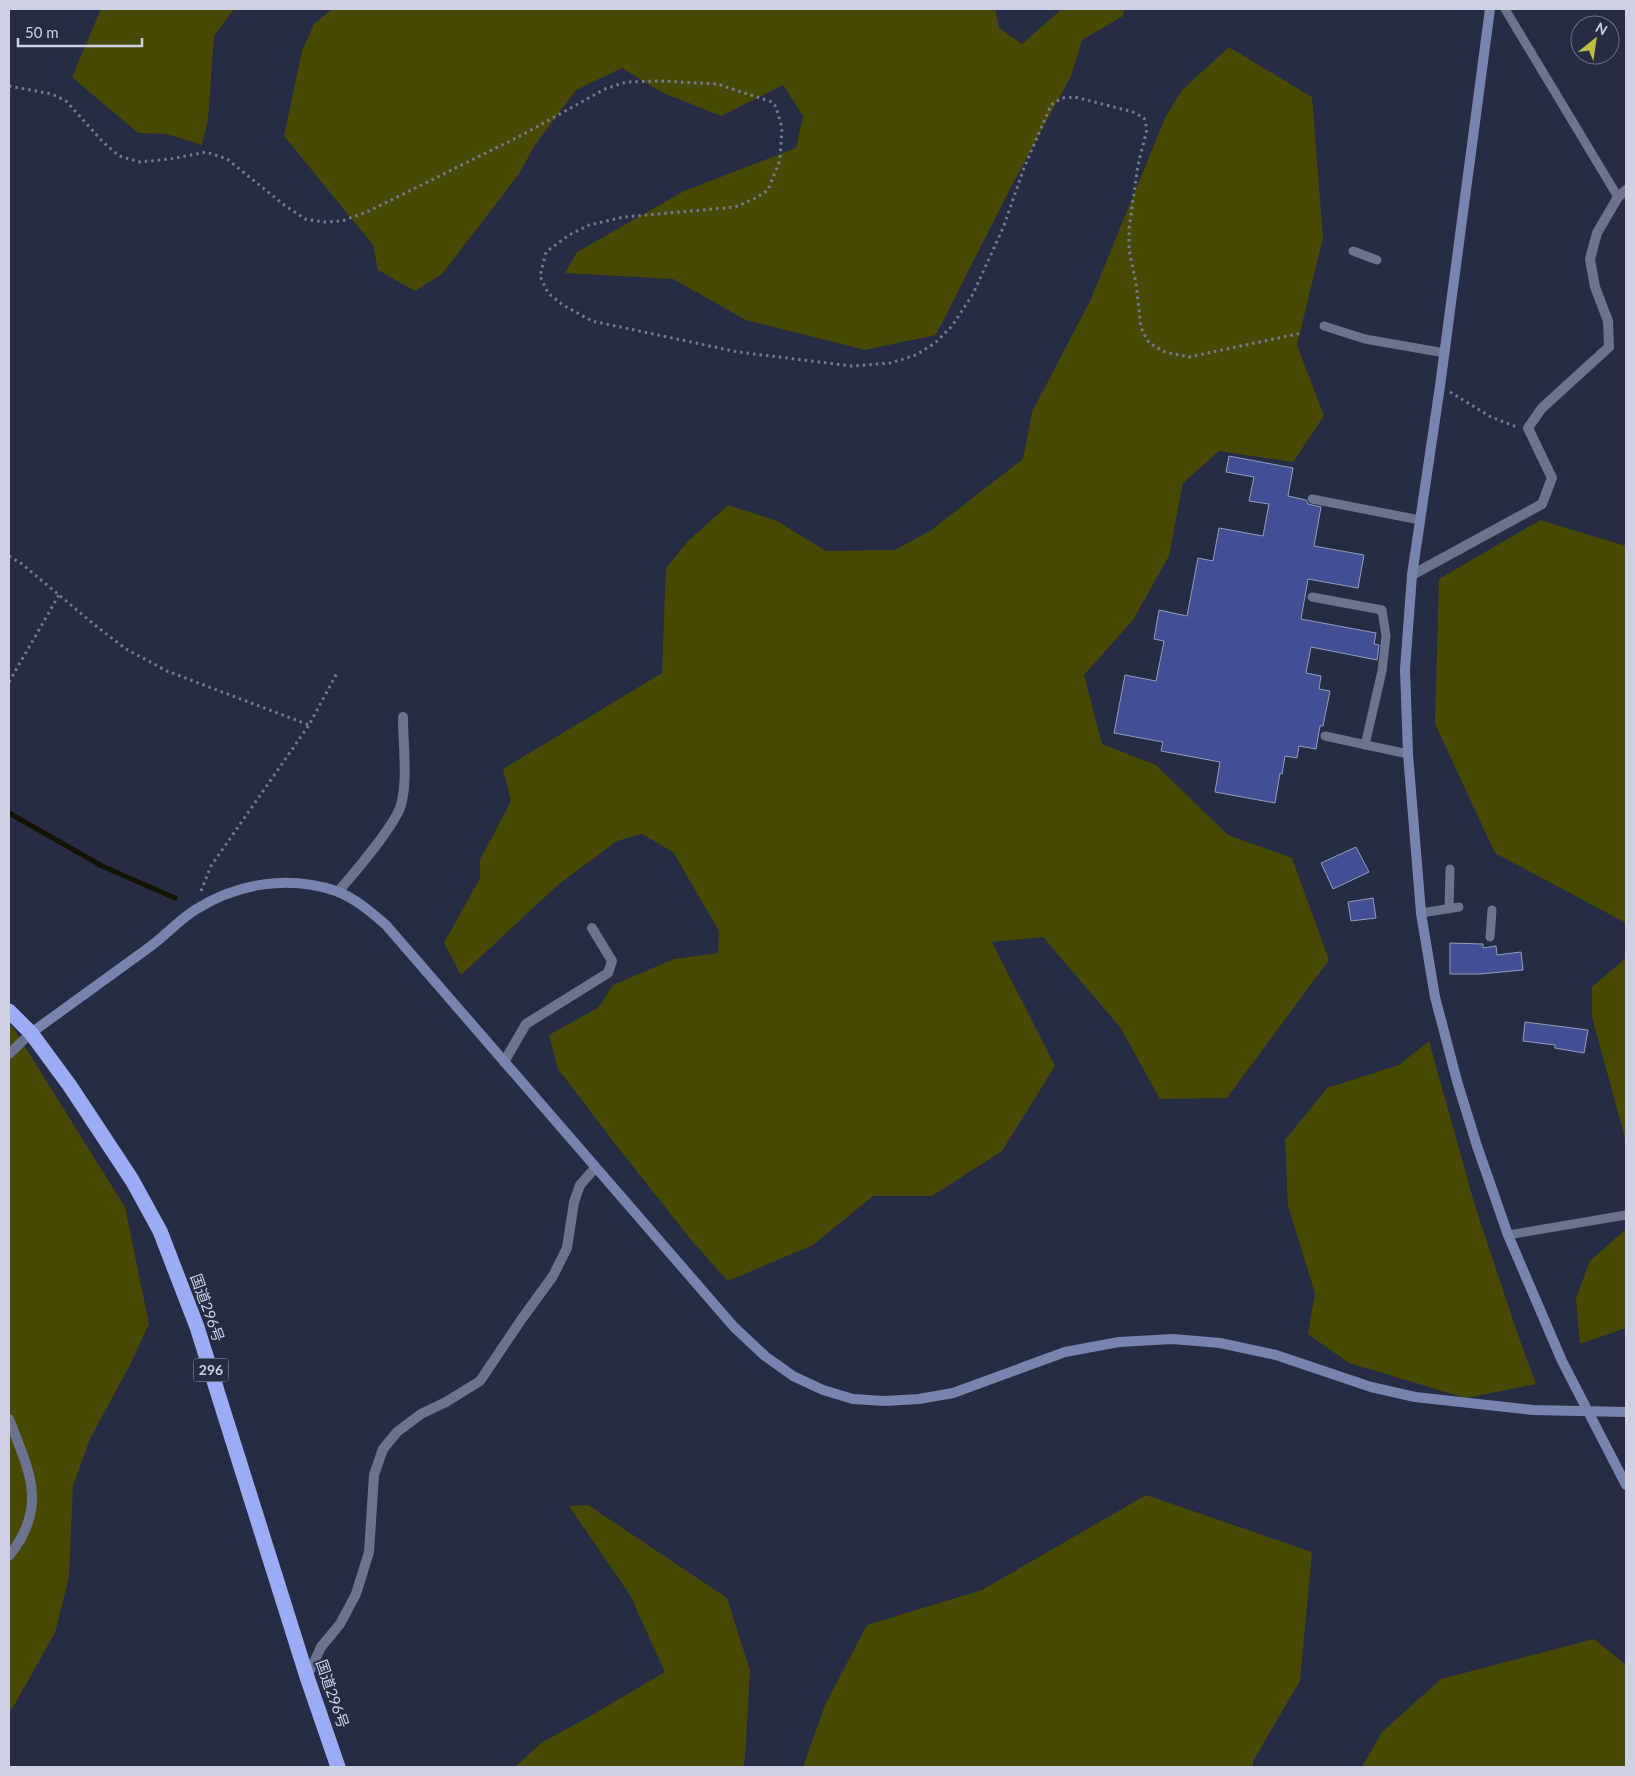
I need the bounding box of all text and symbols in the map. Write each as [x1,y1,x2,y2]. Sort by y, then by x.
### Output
scale bar [18,15,141,47]
north arrow [1570,15,1620,65]
text: N [1593,18,1611,38]
text: 50 m [25,23,59,41]
street label: 国道296号 [187,1271,229,1344]
road number: 296 [194,1358,228,1382]
street label: 国道296号 [313,1657,353,1730]

